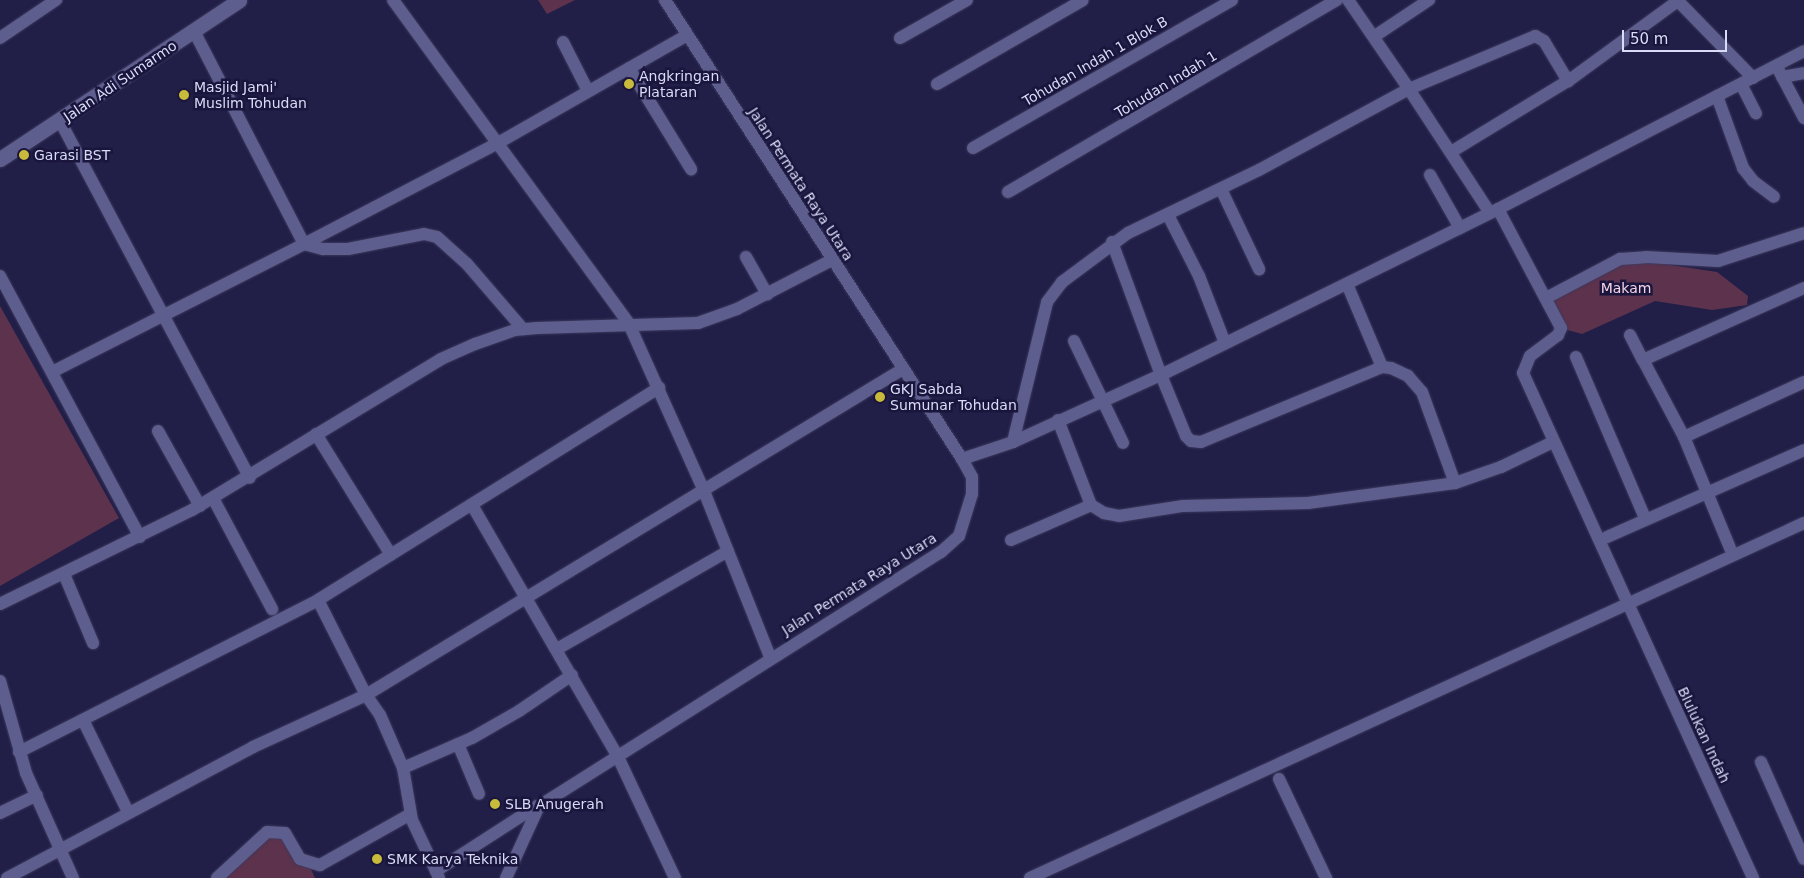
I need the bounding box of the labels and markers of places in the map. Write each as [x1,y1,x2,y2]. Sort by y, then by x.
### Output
place label: Angkringan Plataran [639,68,719,100]
marker: Angkringan Plataran [623,78,635,90]
place label: Masjid Jami' Muslim Tohudan [194,79,307,111]
marker: Masjid Jami' Muslim Tohudan [178,89,190,101]
place label: Garasi BST [34,147,110,163]
marker: Garasi BST [18,149,30,161]
place label: GKJ Sabda Sumunar Tohudan [890,381,1017,414]
marker: GKJ Sabda Sumunar Tohudan [874,391,886,403]
place label: SLB Anugerah [505,796,604,812]
marker: SLB Anugerah [489,798,501,810]
place label: SMK Karya Teknika [387,851,518,867]
marker: SMK Karya Teknika [371,853,383,865]

